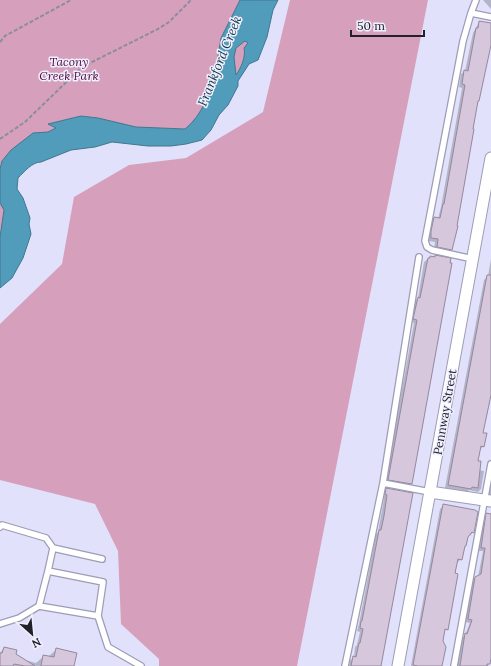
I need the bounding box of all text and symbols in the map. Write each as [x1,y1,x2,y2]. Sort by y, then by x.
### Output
scale bar [351,12,424,38]
water label: Frankford Creek [194,13,245,109]
text: 50 m [357,18,385,33]
park label: Tacony Creek Park [39,54,99,83]
street label: Pennway Street [430,367,460,456]
north arrow [12,614,52,654]
text: N [29,635,44,651]

